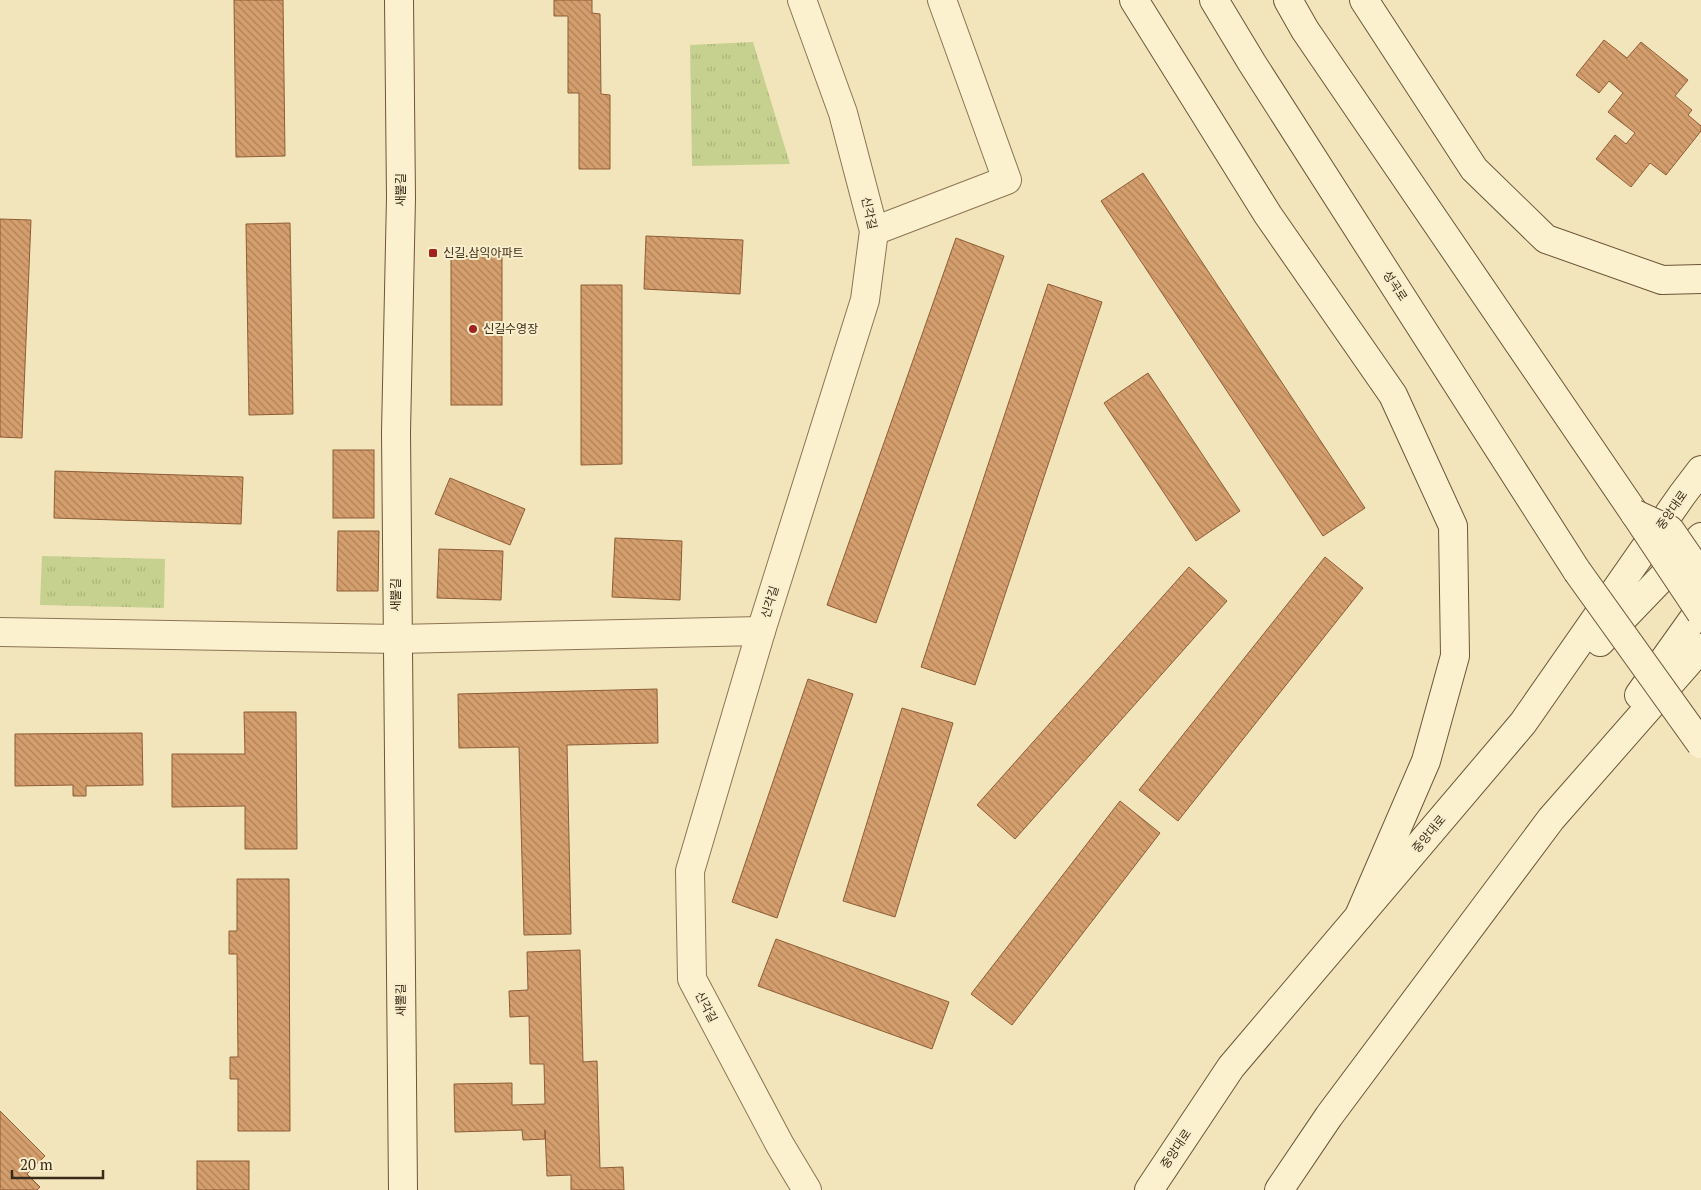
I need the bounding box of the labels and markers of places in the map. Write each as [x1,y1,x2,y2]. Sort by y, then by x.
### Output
place label: 신길.삼익아파트 [443,245,524,260]
marker: 신길.삼익아파트 [427,247,439,259]
place label: 신길수영장 [483,321,538,336]
marker: 신길수영장 [467,323,479,335]

